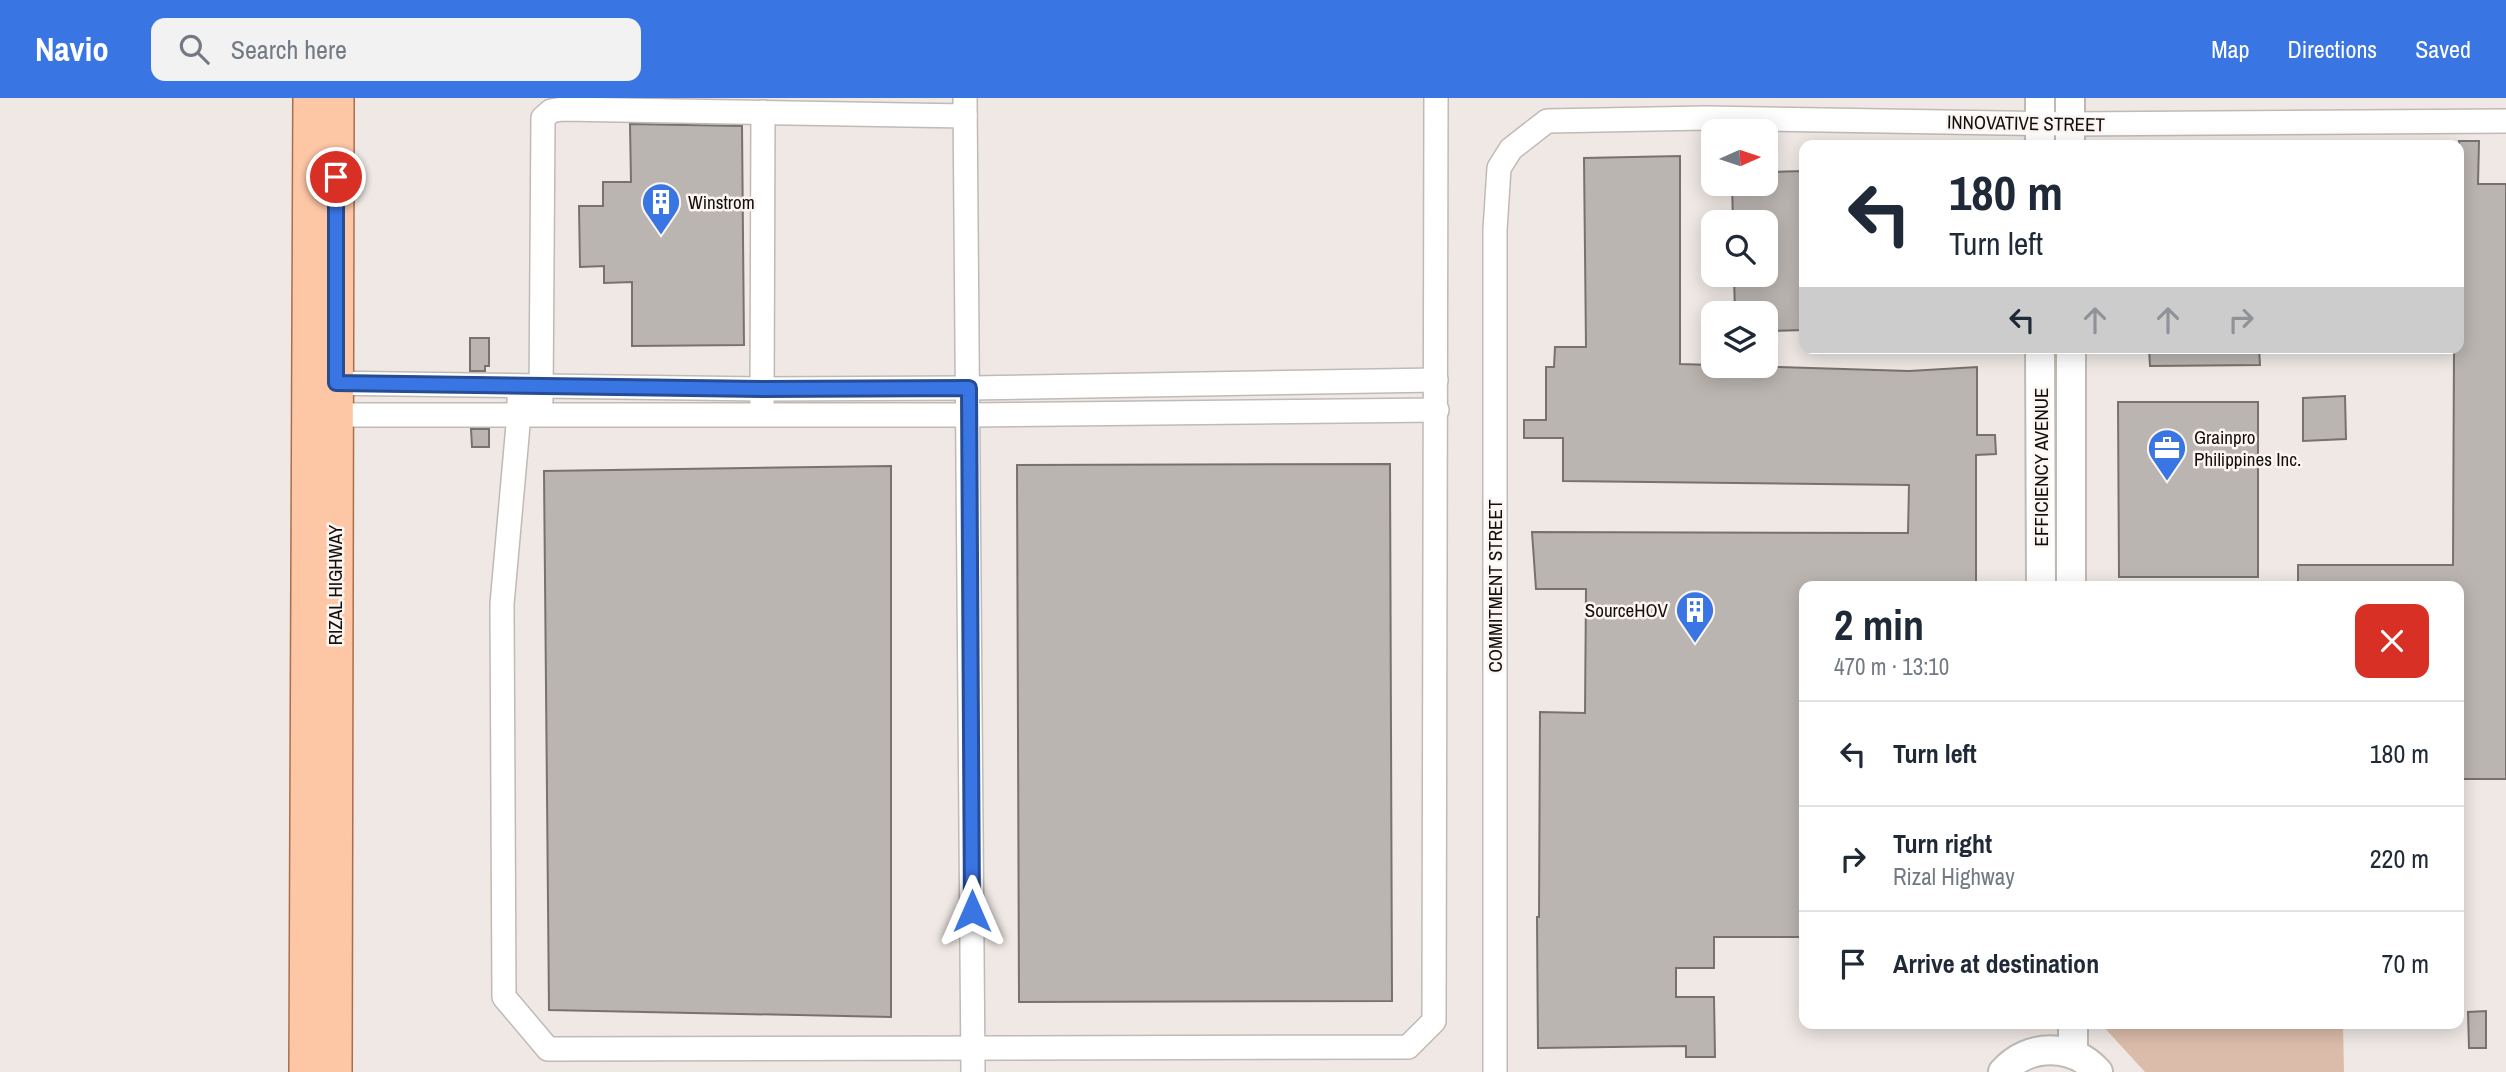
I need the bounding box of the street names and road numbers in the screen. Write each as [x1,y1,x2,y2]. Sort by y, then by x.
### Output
street label: INNOVATIVE STREET [1947,109,2106,137]
street label: EFFICIENCY AVENUE [2028,388,2054,546]
street label: COMMITMENT STREET [1482,499,1508,672]
street label: RIZAL HIGHWAY [322,524,348,645]

